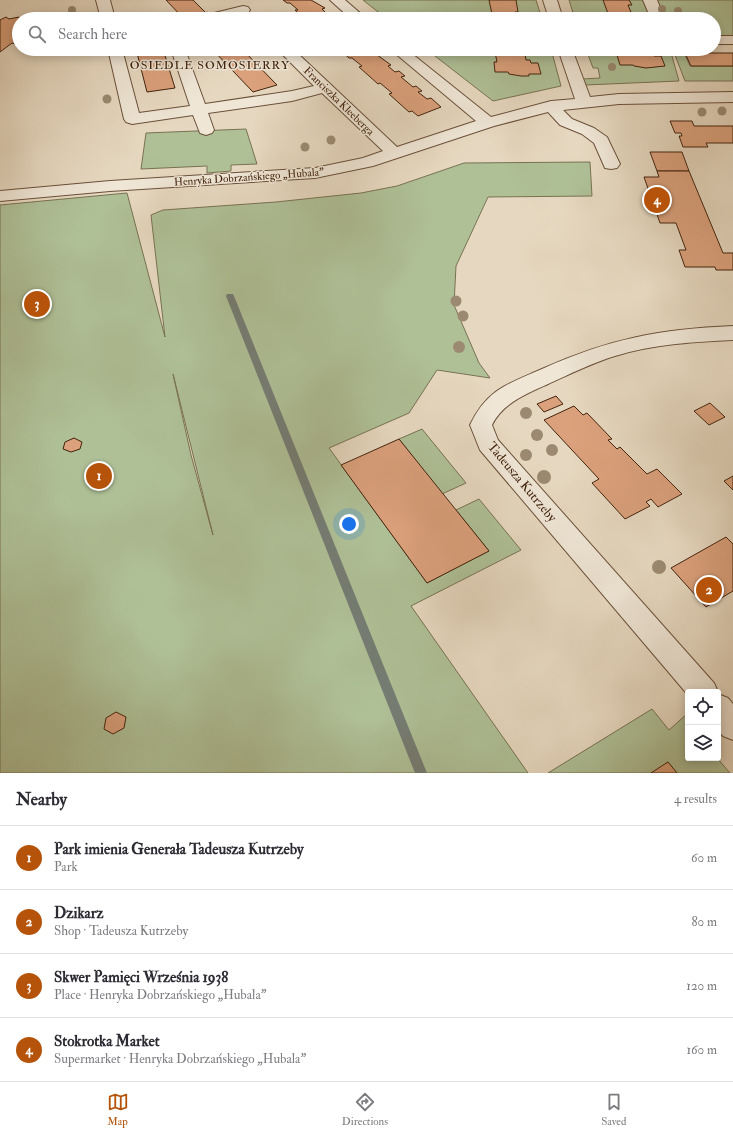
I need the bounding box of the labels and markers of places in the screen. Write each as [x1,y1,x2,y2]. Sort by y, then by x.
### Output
pin: 4 [644,185,670,215]
pin: 3 [24,289,50,319]
pin: 1 [86,461,112,491]
pin: 2 [696,575,722,605]

